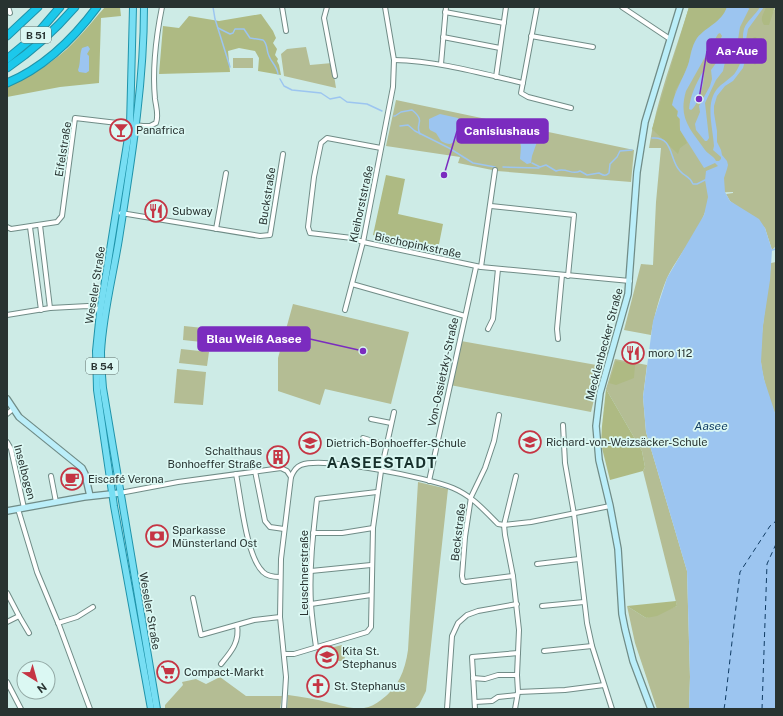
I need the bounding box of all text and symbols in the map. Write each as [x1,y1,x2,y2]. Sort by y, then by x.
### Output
road number: B 51 [21,27,51,43]
callout: Aa-Aue [707,39,766,63]
text: Aa-Aue [716,44,758,58]
bar icon: Panafrica [108,117,134,143]
callout: Canisiushaus [457,119,548,143]
street label: Eifelstraße [53,121,73,177]
place label: Panafrica [136,124,185,136]
text: Canisiushaus [464,124,540,138]
street label: Kleihorststraße [347,164,375,244]
street label: Buckstraße [257,166,277,226]
restaurant icon: Subway [143,198,169,224]
place label: Subway [172,205,213,217]
street label: Bischopinkstraße [373,230,463,260]
street label: Weseler Straße [83,245,107,325]
street label: Mecklenbecker Straße [583,287,625,401]
street label: Von-Ossietzky-Straße [426,316,460,428]
callout: Blau Weiß Aasee [198,327,310,351]
text: Blau Weiß Aasee [206,332,302,346]
restaurant icon: moro 112 [620,340,646,366]
place label: moro 112 [648,347,693,359]
road number: B 54 [86,358,118,374]
water label: Aasee [694,419,728,433]
school or university icon: Richard-von-Weizsäcker-Schule [517,429,543,455]
school or university icon: Dietrich-Bonhoeffer-Schule [297,430,323,456]
place label: Richard-von-Weizsäcker-Schule [546,436,707,448]
place label: Dietrich-Bonhoeffer-Schule [326,437,466,449]
street label: Inselbogen [12,443,38,501]
building icon: Schalthaus Bonhoeffer Straße [265,444,291,470]
place label: Schalthaus Bonhoeffer Straße [168,445,262,470]
district label: AASEESTADT [327,454,437,471]
cafe icon: Eiscafé Verona [59,466,85,492]
place label: Eiscafé Verona [88,473,164,485]
street label: Beckstraße [448,502,468,562]
bank icon: Sparkasse Münsterland Ost [144,523,170,549]
place label: Sparkasse Münsterland Ost [172,524,257,549]
street label: Leuschnerstraße [298,530,310,616]
street label: Weseler Straße [137,571,163,651]
school or university icon: Kita St. Stephanus [314,644,340,670]
place label: Kita St. Stephanus [342,645,397,670]
supermarket icon: Compact-Markt [155,659,181,685]
north arrow [16,660,56,700]
place label: Compact-Markt [184,666,264,678]
church icon: St. Stephanus [305,673,331,699]
place label: St. Stephanus [334,680,406,692]
text: N [35,681,49,695]

